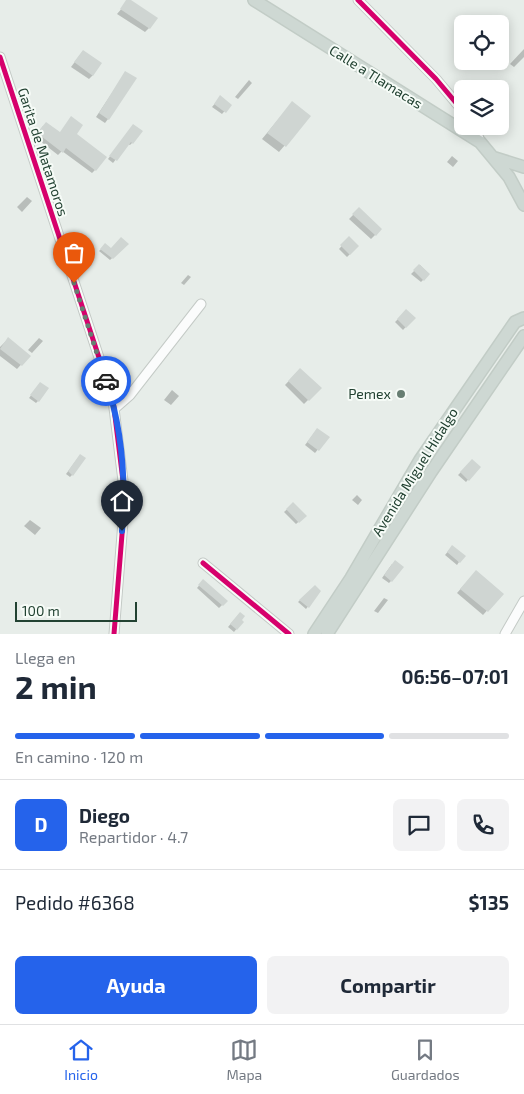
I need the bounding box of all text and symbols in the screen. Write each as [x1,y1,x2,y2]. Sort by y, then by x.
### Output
map controls [454,15,509,135]
button: locate [454,15,509,70]
street label: Calle a Tlamacas [327,41,426,112]
button: layers [454,80,509,135]
street label: Garita de Matamoros [15,85,72,218]
pin [53,232,95,283]
icon: bag [60,239,88,267]
courier [81,356,131,406]
icon: car [92,367,120,395]
place label: Pemex [348,385,392,402]
marker: Pemex [395,388,407,400]
street label: Avenida Miguel Hidalgo [368,404,461,539]
pin [101,480,143,531]
icon: home [108,487,136,515]
scale bar [15,599,138,622]
text: 100 m [22,602,60,619]
text: Llega en [15,648,76,667]
text: 06:56–07:01 [401,665,509,688]
text: 2 min [15,667,97,705]
text: En camino · 120 m [15,747,143,766]
button: chat [393,799,445,851]
button: phone [457,799,509,851]
text: Diego [79,804,130,827]
text: D [35,813,47,836]
text: Repartidor · 4.7 [79,827,188,846]
text: Pedido #6368 [15,891,135,914]
text: $135 [469,891,509,914]
button: Ayuda [15,956,257,1014]
button: Compartir [267,956,509,1014]
tab: Inicio [64,1036,98,1083]
tab: Mapa [227,1036,262,1083]
tab: Guardados [391,1036,460,1083]

